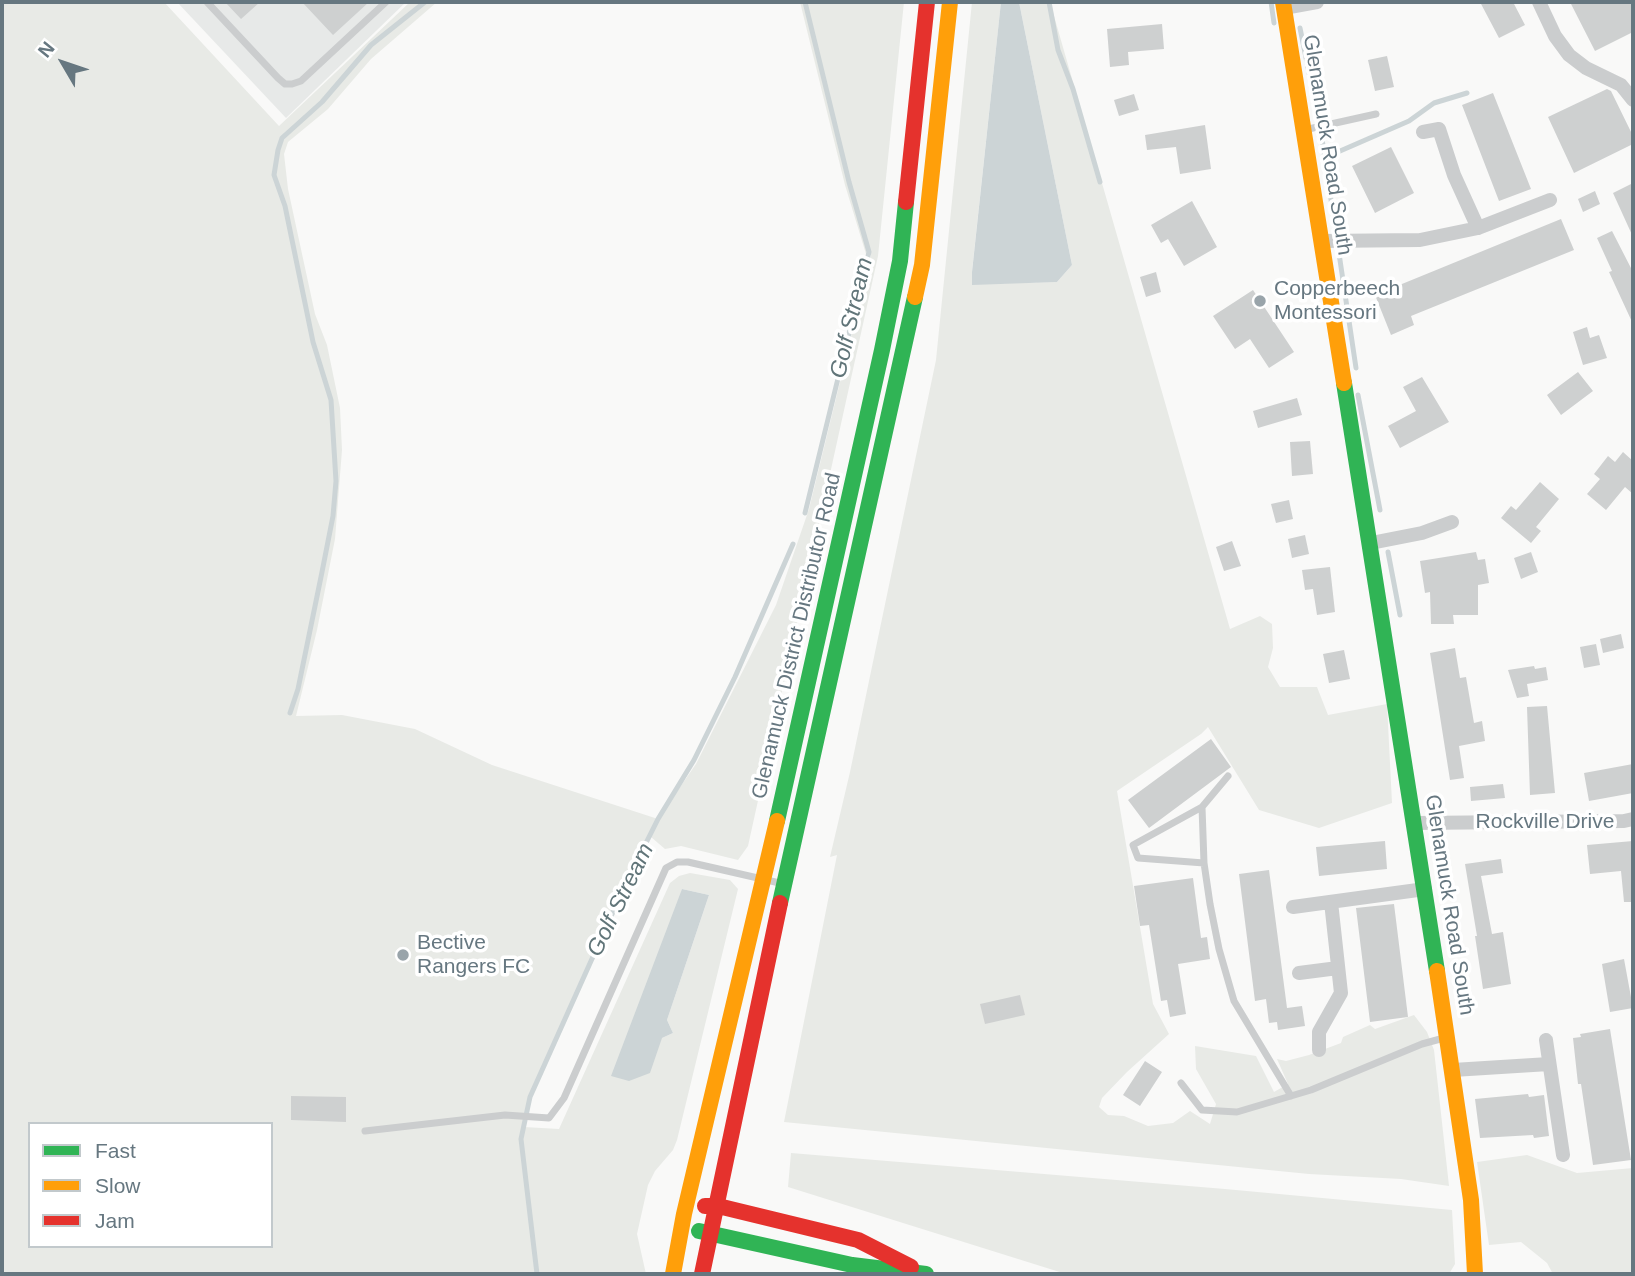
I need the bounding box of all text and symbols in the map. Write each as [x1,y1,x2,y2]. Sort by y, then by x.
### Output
north arrow [28,28,98,98]
street label: Glenamuck Road South [1297,33,1357,257]
text: N [34,38,59,61]
water label: Golf Stream [825,255,879,381]
place label: Copperbeech Montessori [1274,276,1400,326]
marker: Copperbeech Montessori [1252,293,1268,309]
street label: Glenamuck District Distributor Road [747,471,847,801]
street label: Glenamuck Road South [1419,793,1479,1017]
street label: Rockville Drive [1476,809,1614,835]
water label: Golf Stream [582,839,660,961]
place label: Bective Rangers FC [417,930,530,980]
marker: Bective Rangers FC [395,947,411,963]
legend [28,1122,273,1248]
text: Fast [95,1139,136,1162]
text: Slow [95,1174,141,1197]
text: Jam [95,1209,135,1232]

